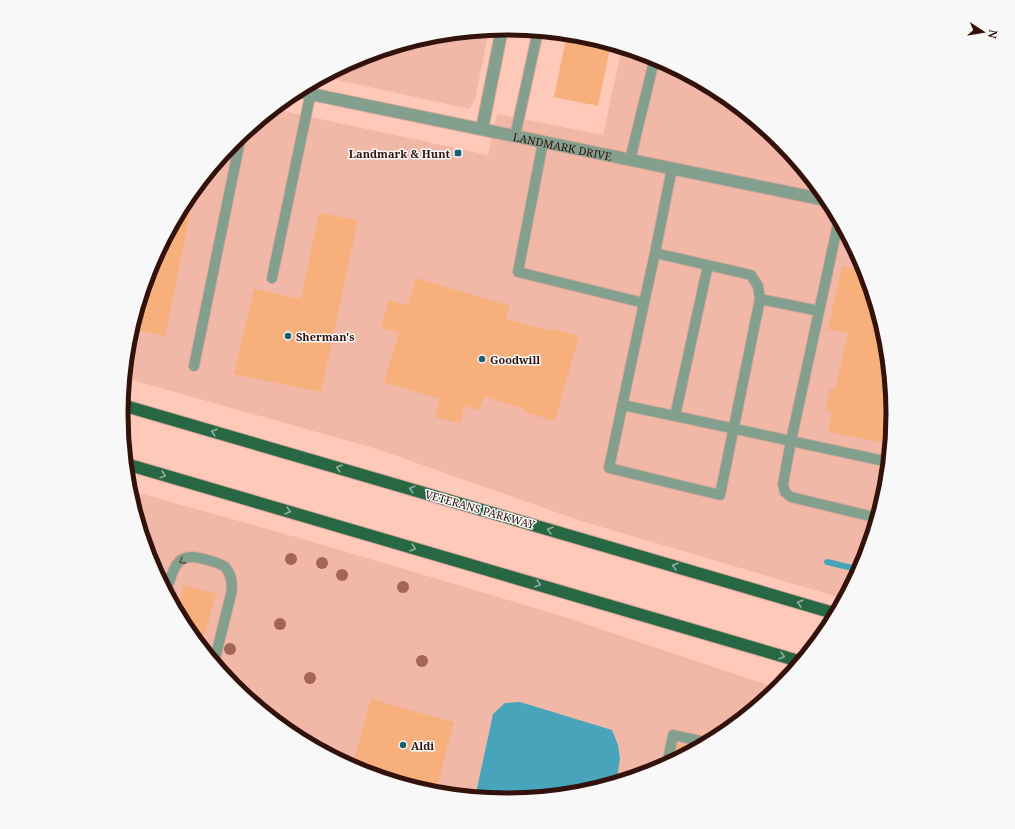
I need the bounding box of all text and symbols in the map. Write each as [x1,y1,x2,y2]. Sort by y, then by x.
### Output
north arrow [963,12,1003,52]
text: N [985,28,1002,40]
street label: LANDMARK DRIVE [512,128,613,163]
place label: Landmark & Hunt [349,146,451,161]
marker: Landmark & Hunt [453,148,463,158]
place label: Sherman's [296,329,355,344]
marker: Sherman's [283,331,293,341]
place label: Goodwill [490,352,540,367]
marker: Goodwill [477,354,487,364]
one-way arrow [211,428,218,437]
one-way arrow [336,464,343,473]
one-way arrow [160,470,167,479]
one-way arrow [409,485,416,494]
street label: VETERANS PARKWAY [423,486,537,532]
one-way arrow [285,506,292,515]
one-way arrow [547,526,554,535]
one-way arrow [409,543,416,552]
one-way arrow [179,556,186,564]
one-way arrow [672,562,679,571]
one-way arrow [534,579,541,588]
one-way arrow [796,599,803,608]
one-way arrow [779,651,786,660]
place label: Aldi [411,738,434,753]
marker: Aldi [398,740,408,750]

